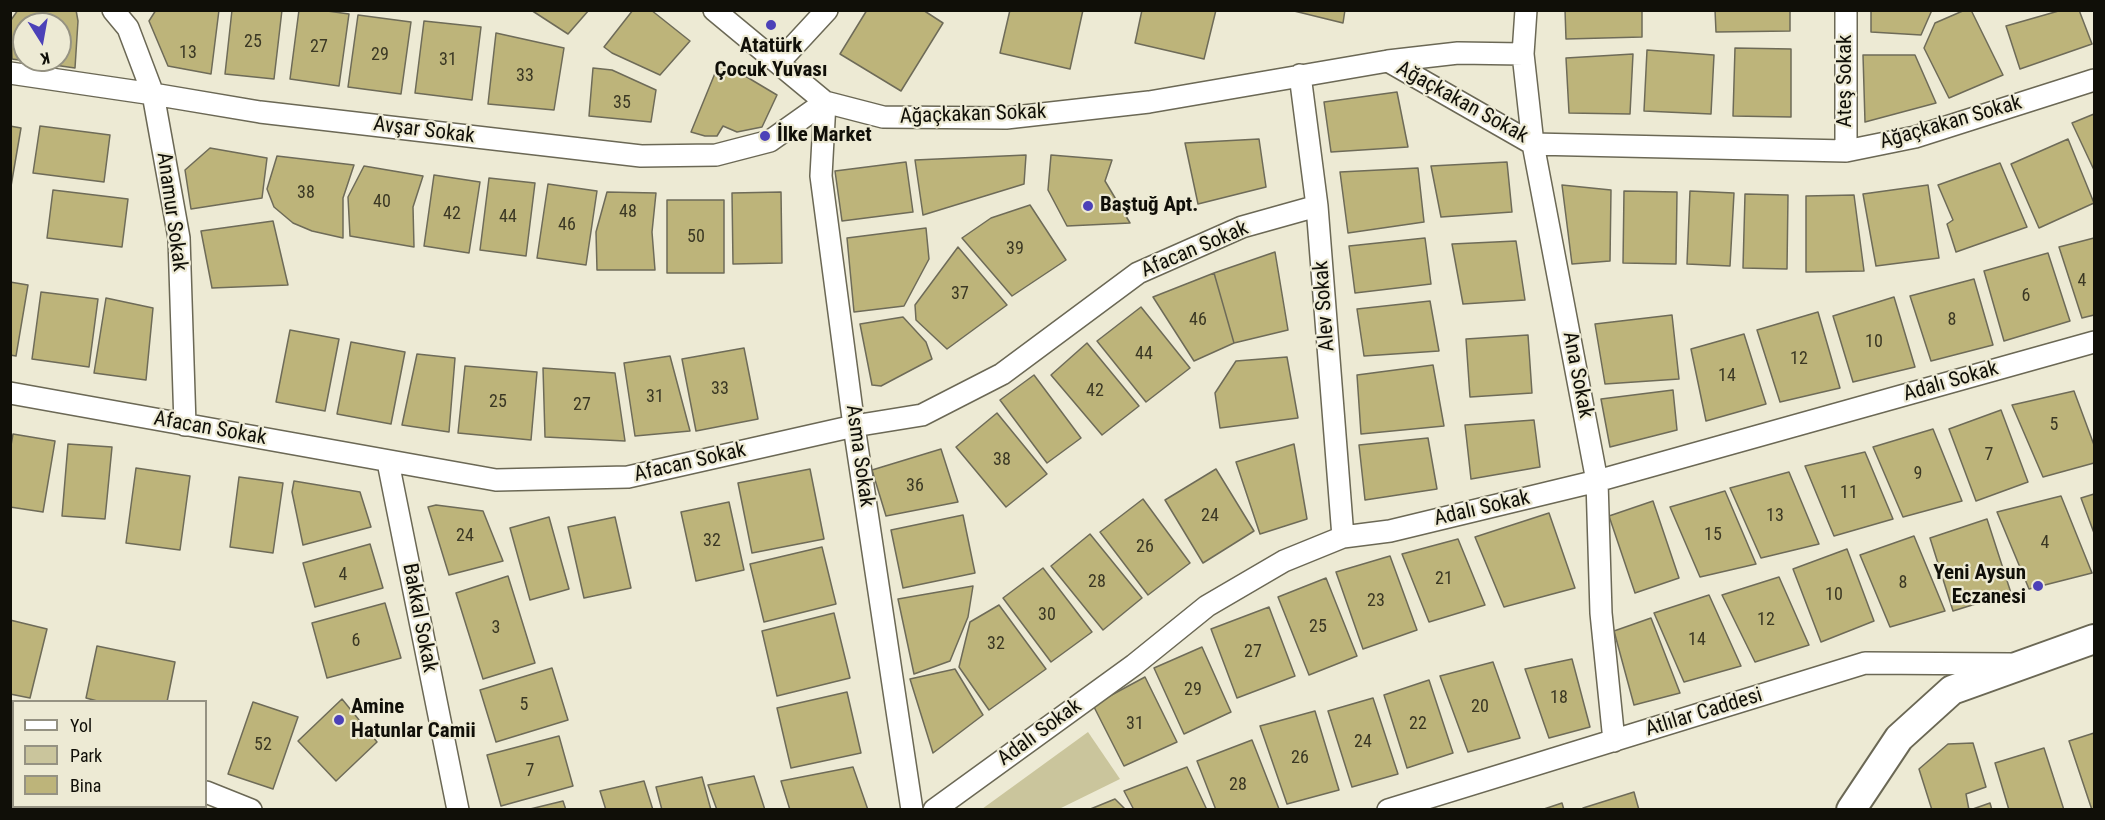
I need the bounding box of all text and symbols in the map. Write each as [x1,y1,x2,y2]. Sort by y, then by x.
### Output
north arrow [12,12,72,72]
marker: Atatürk Çocuk Yuvası [764,18,778,32]
house number: 25 [244,31,262,53]
place label: Atatürk Çocuk Yuvası [715,34,827,84]
street label: Ateş Sokak [1833,35,1859,127]
house number: 27 [310,36,328,58]
house number: 13 [179,42,197,64]
house number: 29 [371,44,389,66]
text: K [39,48,51,68]
house number: 31 [439,49,457,71]
street label: Ağaçkakan Sokak [1392,56,1532,150]
house number: 33 [516,65,534,87]
street label: Ağaçkakan Sokak [1877,91,2025,155]
house number: 35 [613,92,631,114]
street label: Ağaçkakan Sokak [899,100,1047,130]
street label: Avşar Sokak [372,112,476,150]
place label: İlke Market [777,123,872,149]
marker: İlke Market [758,129,772,143]
street label: Anamur Sokak [150,151,192,273]
house number: 38 [297,182,315,204]
house number: 40 [373,191,391,213]
place label: Baştuğ Apt. [1100,193,1198,219]
marker: Baştuğ Apt. [1081,199,1095,213]
house number: 48 [619,201,637,223]
house number: 42 [443,203,461,225]
house number: 44 [499,206,517,228]
house number: 46 [558,214,576,236]
street label: Afacan Sokak [1138,216,1252,284]
house number: 50 [687,226,705,248]
house number: 39 [1006,238,1024,260]
street label: Alev Sokak [1309,260,1341,352]
house number: 4 [2078,270,2086,292]
house number: 37 [951,283,969,305]
house number: 6 [2022,285,2030,307]
house number: 46 [1189,309,1207,331]
house number: 8 [1948,309,1956,331]
street label: Ana Sokak [1556,330,1598,420]
house number: 10 [1865,331,1883,353]
house number: 44 [1135,343,1153,365]
house number: 12 [1790,348,1808,370]
street label: Adalı Sokak [1901,356,2001,408]
house number: 14 [1718,365,1736,387]
house number: 33 [711,378,729,400]
house number: 42 [1086,380,1104,402]
house number: 31 [646,386,664,408]
house number: 25 [489,391,507,413]
house number: 27 [573,394,591,416]
street label: Asma Sokak [839,403,879,509]
street label: Afacan Sokak [152,407,268,451]
house number: 5 [2050,414,2058,436]
street label: Afacan Sokak [632,438,748,488]
house number: 7 [1985,444,1993,466]
house number: 38 [993,449,1011,471]
house number: 9 [1914,463,1922,485]
house number: 36 [906,475,924,497]
house number: 11 [1840,482,1858,504]
street label: Adalı Sokak [1432,486,1532,532]
house number: 24 [1201,505,1219,527]
house number: 13 [1766,505,1784,527]
house number: 15 [1704,524,1722,546]
house number: 24 [456,525,474,547]
house number: 32 [703,530,721,552]
house number: 4 [2041,532,2049,554]
house number: 26 [1136,536,1154,558]
street label: Bakkal Sokak [396,561,442,675]
place label: Yeni Aysun Eczanesi [1933,561,2026,611]
house number: 4 [339,564,347,586]
house number: 21 [1435,568,1453,590]
house number: 28 [1088,571,1106,593]
house number: 8 [1899,572,1907,594]
marker: Yeni Aysun Eczanesi [2031,579,2045,593]
house number: 10 [1825,584,1843,606]
house number: 23 [1367,590,1385,612]
house number: 30 [1038,604,1056,626]
house number: 12 [1757,609,1775,631]
house number: 25 [1309,616,1327,638]
house number: 3 [492,617,500,639]
house number: 14 [1688,629,1706,651]
house number: 6 [352,630,360,652]
house number: 32 [987,633,1005,655]
house number: 27 [1244,641,1262,663]
house number: 29 [1184,679,1202,701]
street label: Atlılar Caddesi [1642,683,1766,743]
house number: 18 [1550,687,1568,709]
house number: 5 [520,694,528,716]
street label: Adalı Sokak [993,694,1087,772]
place label: Amine Hatunlar Camii [351,695,476,745]
house number: 20 [1471,696,1489,718]
legend [12,700,207,808]
marker: Amine Hatunlar Camii [332,713,346,727]
house number: 31 [1126,713,1144,735]
house number: 22 [1409,713,1427,735]
text: Yol [70,715,92,736]
house number: 24 [1354,731,1372,753]
house number: 52 [254,734,272,756]
text: Park [70,745,102,766]
house number: 26 [1291,747,1309,769]
house number: 7 [526,760,534,782]
house number: 28 [1229,774,1247,796]
text: Bina [70,775,101,796]

